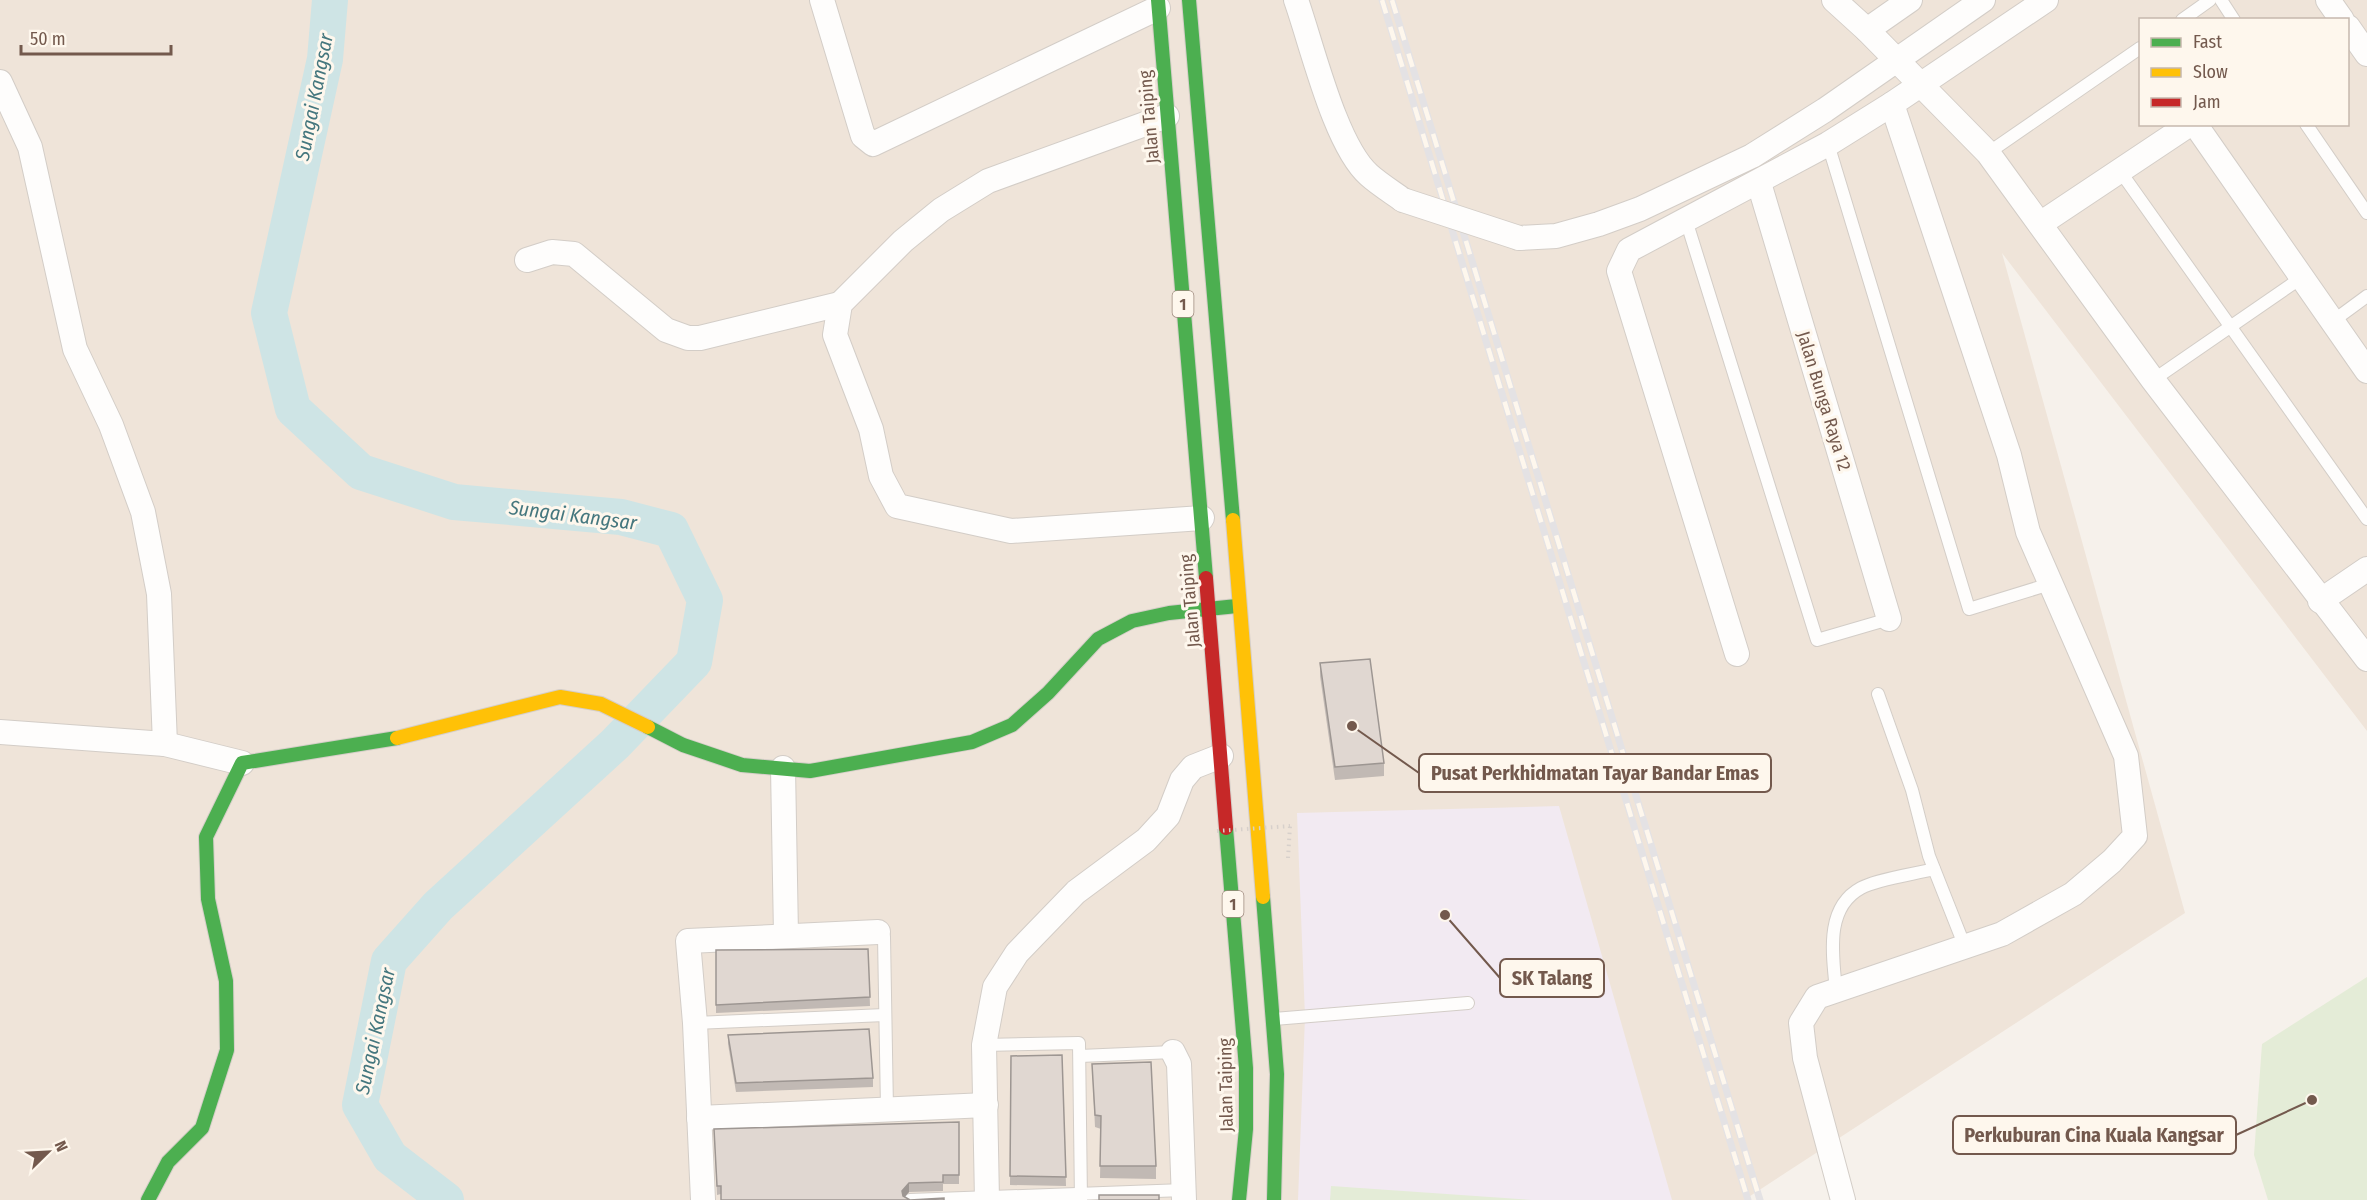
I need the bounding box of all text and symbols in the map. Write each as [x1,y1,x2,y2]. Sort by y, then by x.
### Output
scale bar [21,18,171,56]
legend [2139,18,2349,126]
text: 50 m [30,28,66,50]
water label: Sungai Kangsar [290,31,338,163]
text: Fast [2193,31,2222,53]
text: Slow [2193,61,2228,83]
street label: Jalan Taiping [1134,69,1164,165]
text: Jam [2193,91,2221,113]
road number: 1 [1172,291,1194,317]
street label: Jalan Bunga Raya 12 [1792,329,1856,473]
water label: Sungai Kangsar [507,495,639,535]
street label: Jalan Taiping [1175,553,1205,649]
callout: Pusat Perkhidmatan Tayar Bandar Emas [1419,754,1771,792]
text: Pusat Perkhidmatan Tayar Bandar Emas [1431,761,1759,785]
road number: 1 [1222,891,1244,917]
callout: SK Talang [1500,959,1604,997]
water label: Sungai Kangsar [350,965,400,1097]
text: SK Talang [1512,966,1592,990]
street label: Jalan Taiping [1214,1037,1238,1132]
callout: Perkuburan Cina Kuala Kangsar [1953,1116,2236,1154]
north arrow [18,1122,78,1182]
text: Perkuburan Cina Kuala Kangsar [1964,1123,2224,1147]
text: N [51,1138,72,1154]

